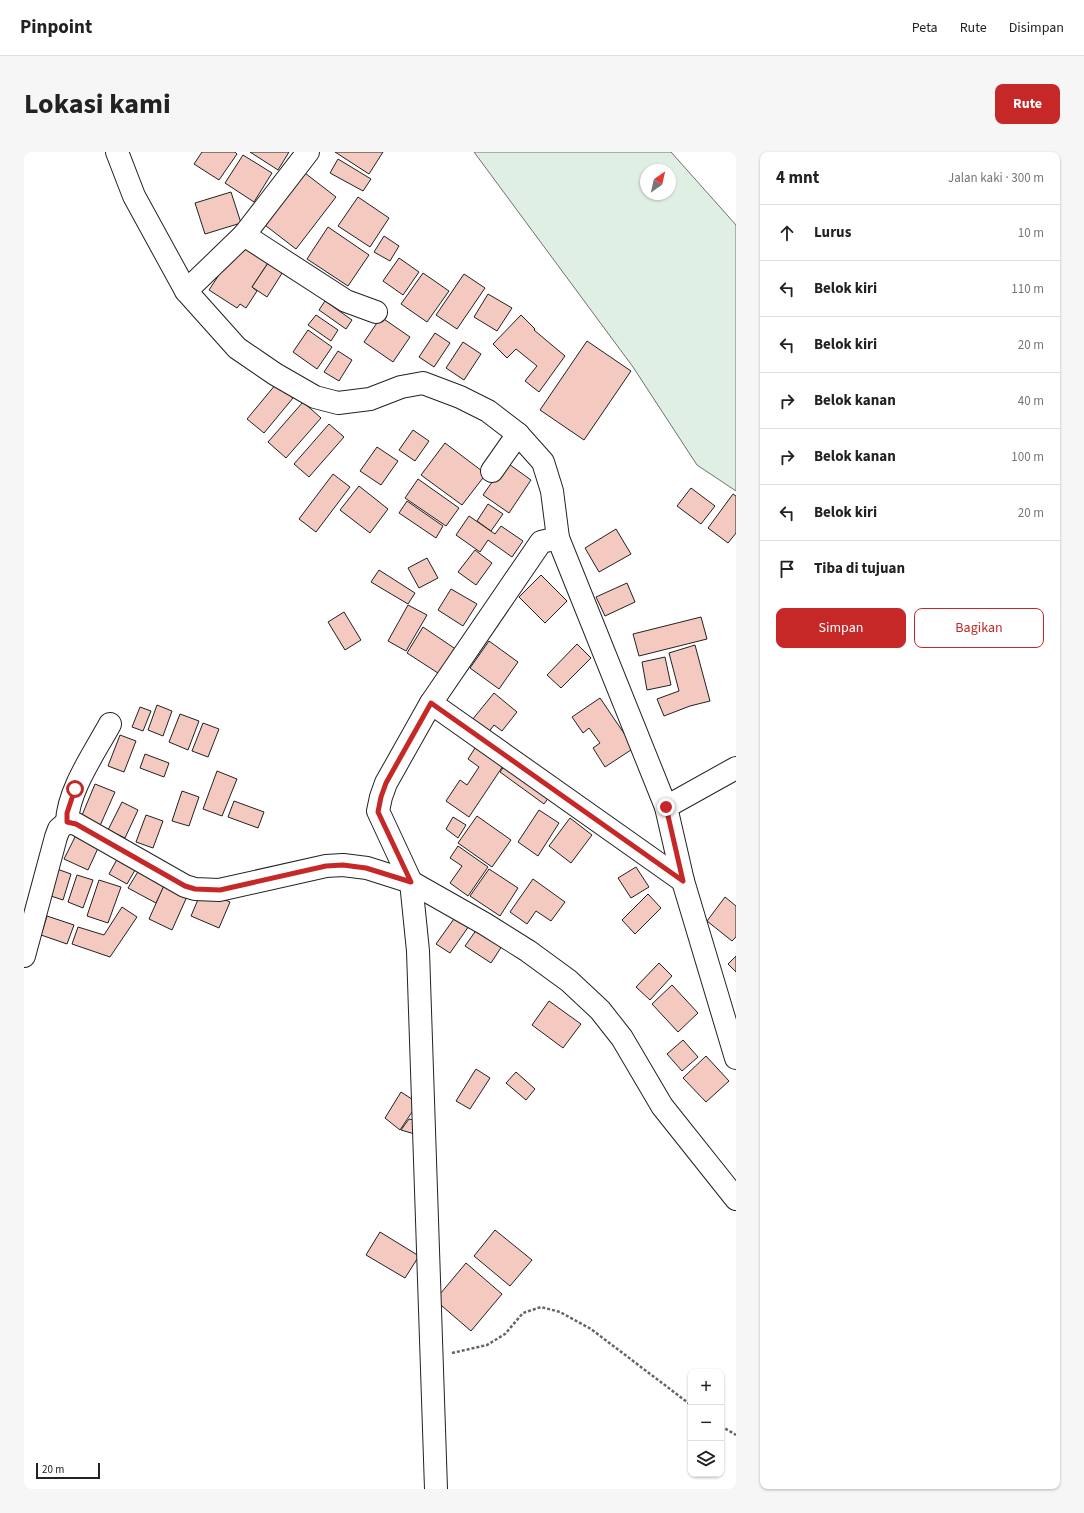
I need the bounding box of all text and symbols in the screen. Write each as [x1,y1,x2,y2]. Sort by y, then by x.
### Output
text: Pinpoint [20,14,92,41]
text: Peta [912,18,938,38]
text: Rute [960,18,987,38]
text: Disimpan [1009,18,1064,38]
text: Lokasi kami [24,84,171,124]
button: Rute [995,84,1060,124]
north arrow [640,164,676,200]
text: 4 mnt [776,166,819,190]
text: Jalan kaki · 300 m [948,169,1044,187]
icon: ahead [776,222,798,244]
text: Lurus [814,222,851,243]
text: 10 m [1018,224,1044,242]
icon: left [776,278,798,300]
text: Belok kiri [814,278,877,299]
text: 110 m [1011,280,1044,298]
icon: left [776,334,798,356]
text: Belok kiri [814,334,877,355]
text: 20 m [1018,336,1044,354]
icon: right [776,390,798,412]
text: Belok kanan [814,390,896,411]
text: 40 m [1018,392,1044,410]
icon: right [776,446,798,468]
text: Belok kanan [814,446,896,467]
text: 100 m [1011,448,1044,466]
icon: left [776,502,798,524]
text: Belok kiri [814,502,877,523]
text: 20 m [1018,504,1044,522]
icon: arrive [776,558,798,580]
text: Tiba di tujuan [814,558,905,579]
button: Simpan [776,608,906,648]
button: Bagikan [914,608,1044,648]
route start [66,780,84,798]
route end [657,798,675,816]
map controls [688,1369,724,1477]
button: + [688,1369,724,1405]
button: − [688,1405,724,1441]
button: layers [688,1441,724,1477]
scale bar [36,1461,100,1480]
text: 20 m [42,1462,64,1477]

